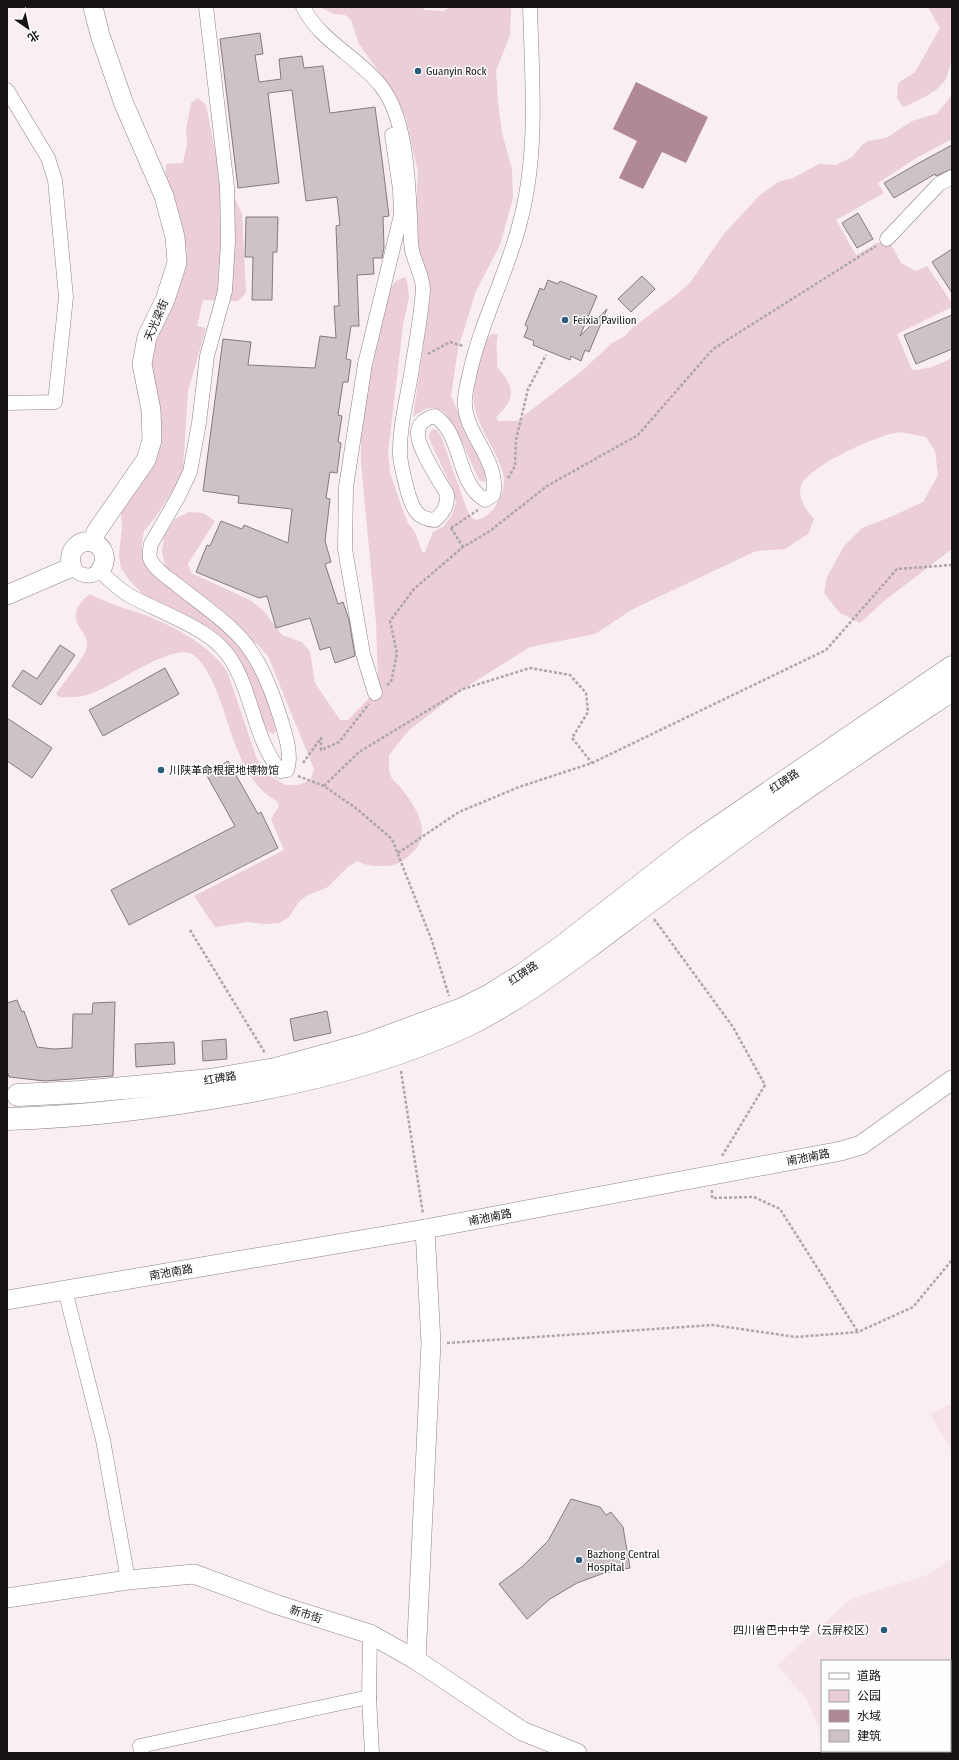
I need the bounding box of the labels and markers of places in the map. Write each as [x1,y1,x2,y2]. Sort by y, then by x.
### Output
place label: Guanyin Rock [426,65,488,78]
marker: Guanyin Rock [413,66,423,76]
place label: Feixia Pavilion [573,314,637,327]
marker: Feixia Pavilion [560,315,570,325]
place label: 川陕革命根据地博物馆 [169,764,279,777]
marker: 川陕革命根据地博物馆 [156,765,166,775]
place label: Bazhong Central Hospital [587,1548,660,1574]
marker: Bazhong Central Hospital [574,1555,584,1565]
place label: 四川省巴中中学（云屏校区） [733,1624,876,1637]
marker: 四川省巴中中学（云屏校区） [879,1625,889,1635]

